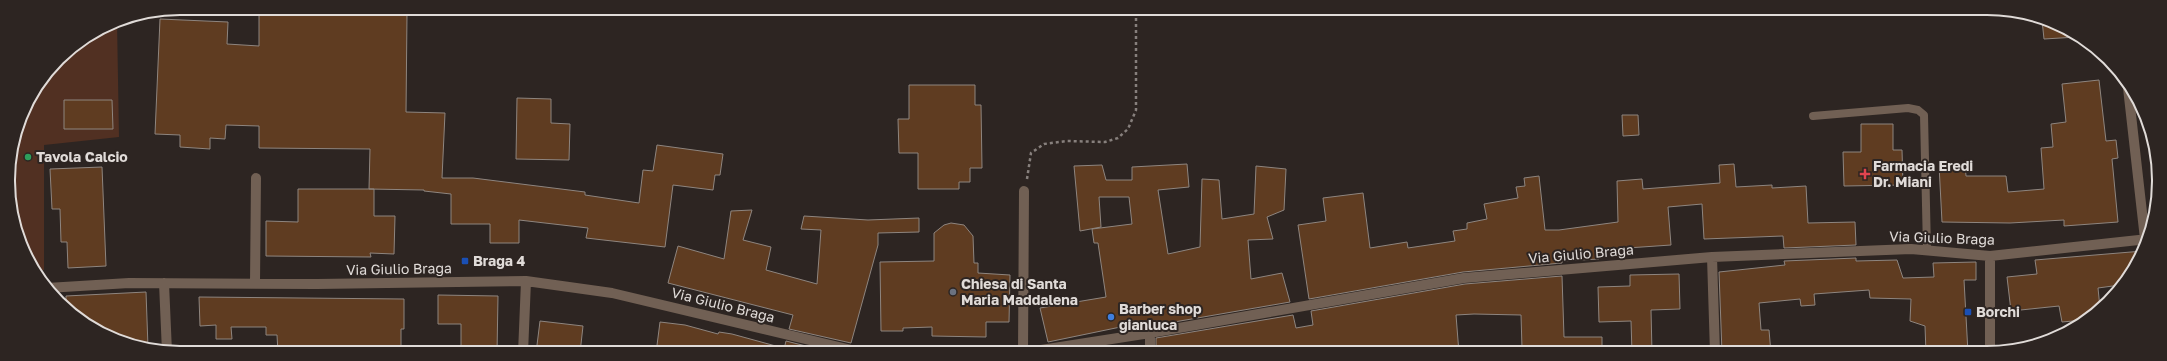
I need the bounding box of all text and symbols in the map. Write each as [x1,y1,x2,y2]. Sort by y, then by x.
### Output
place label: Tavola Calcio [36,148,128,165]
marker: Tavola Calcio [23,152,33,162]
place label: Farmacia Eredi Dr. Miani [1873,157,1973,190]
marker: Farmacia Eredi Dr. Miani [1860,169,1870,179]
street label: Via Giulio Braga [1889,227,1995,248]
street label: Via Giulio Braga [1527,240,1634,267]
place label: Braga 4 [473,252,525,269]
marker: Braga 4 [460,256,470,266]
street label: Via Giulio Braga [346,259,452,278]
place label: Chiesa di Santa Maria Maddalena [961,275,1078,308]
street label: Via Giulio Braga [670,283,777,326]
marker: Chiesa di Santa Maria Maddalena [948,287,958,297]
place label: Barber shop gianluca [1119,300,1202,333]
place label: Borchi [1976,303,2020,320]
marker: Borchi [1963,307,1973,317]
marker: Barber shop gianluca [1106,312,1116,322]

